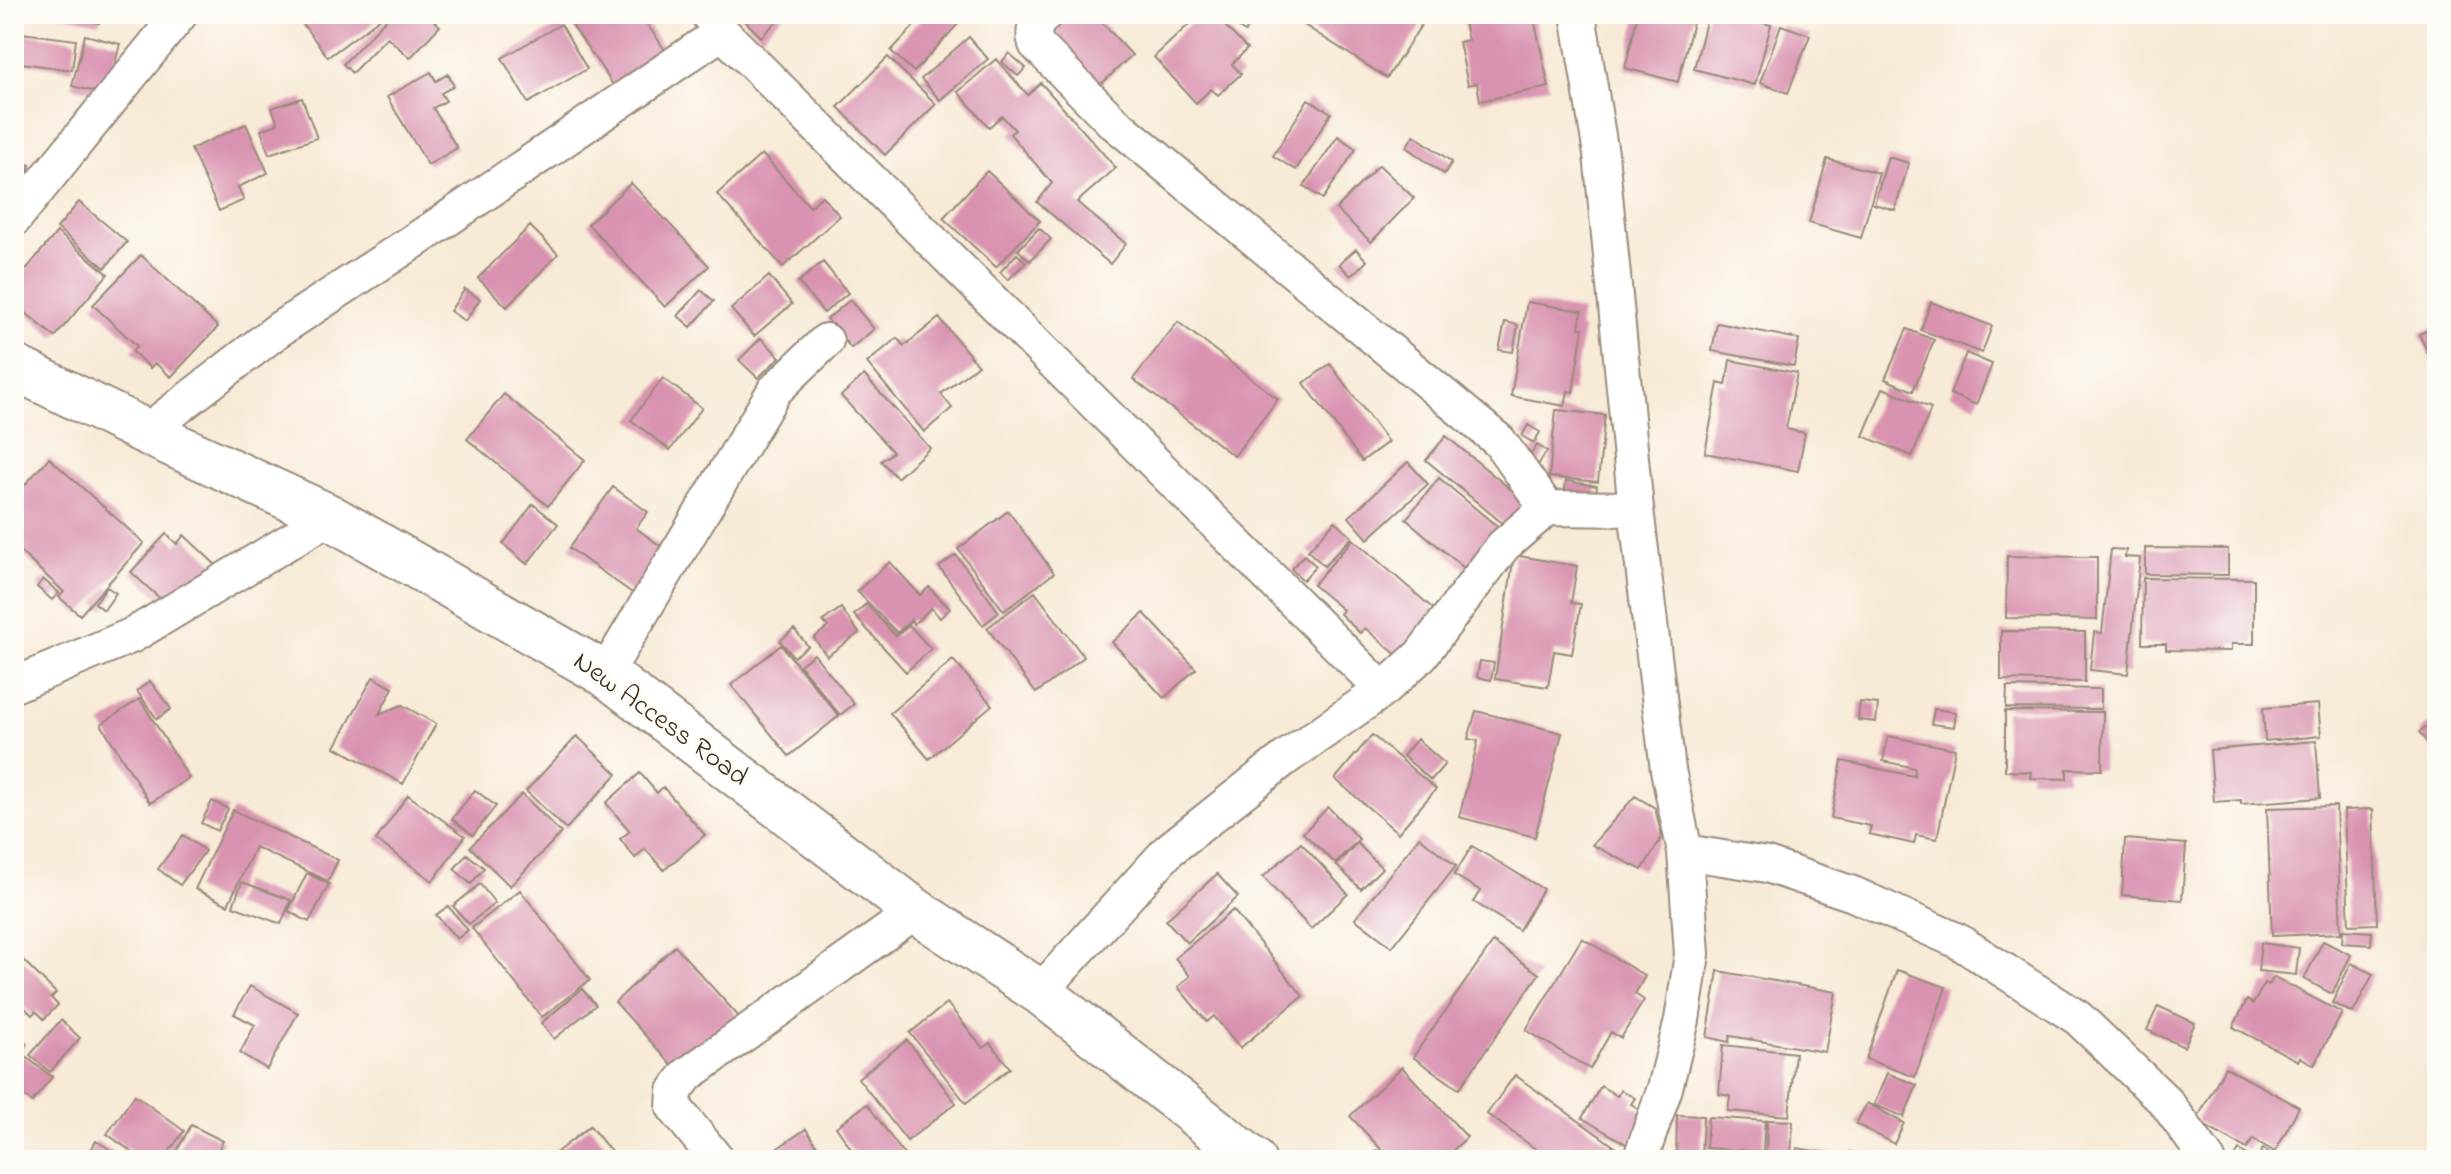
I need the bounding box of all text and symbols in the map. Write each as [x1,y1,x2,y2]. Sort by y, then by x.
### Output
street label: New Access Road [564,642,756,798]

